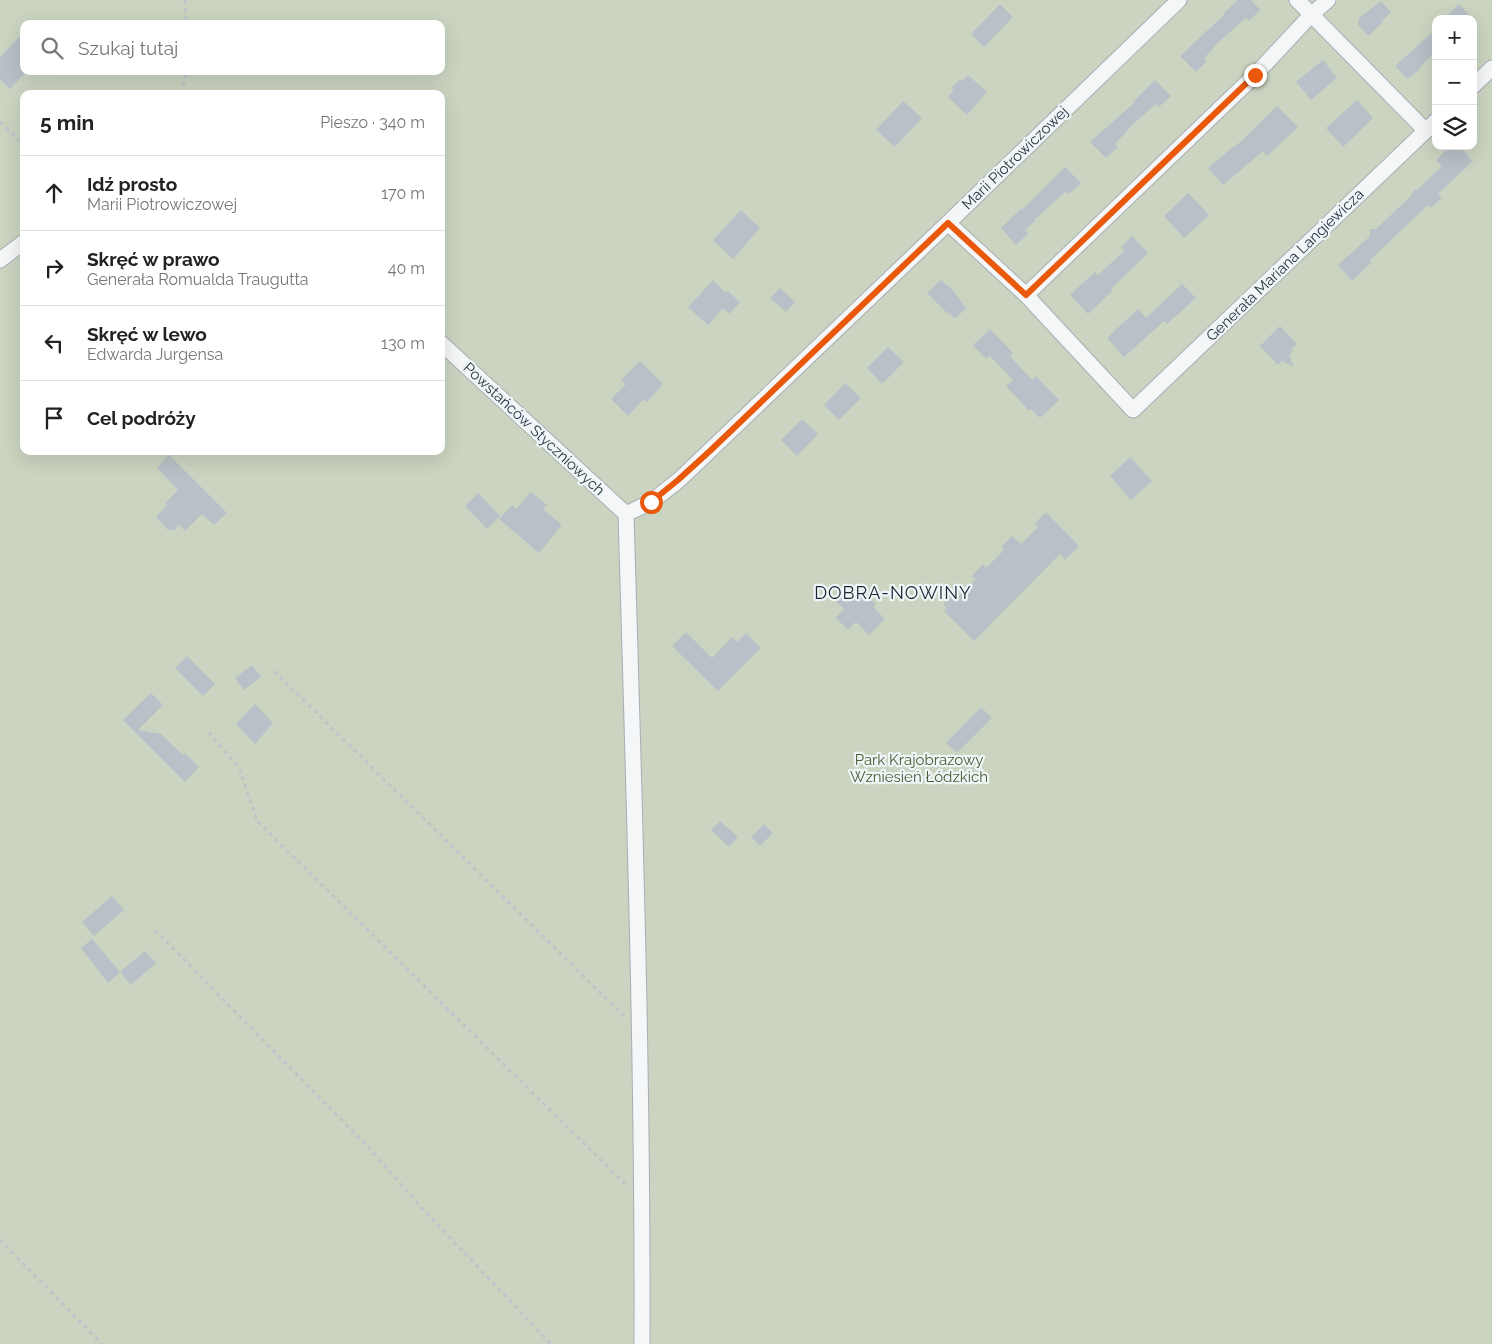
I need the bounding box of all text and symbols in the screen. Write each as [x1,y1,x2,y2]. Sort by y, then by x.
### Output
map controls [1432,15,1477,150]
button: + [1432,15,1477,60]
search box [20,20,445,75]
icon: search [38,34,66,62]
text: Szukaj tutaj [78,37,178,59]
button: − [1432,60,1477,105]
route end [1244,64,1267,87]
street label: Marii Piotrowiczowej [958,103,1072,213]
button: layers [1432,105,1477,150]
text: 5 min [40,110,94,135]
text: Pieszo · 340 m [320,113,425,132]
text: Idź prosto [87,173,177,195]
icon: ahead [40,179,68,207]
text: 170 m [381,184,425,203]
street label: Generała Mariana Langiewicza [1203,185,1367,345]
text: Marii Piotrowiczowej [87,195,237,214]
text: Skręć w prawo [87,248,220,270]
icon: right [40,254,68,282]
text: 40 m [388,259,425,278]
text: Generała Romualda Traugutta [87,270,309,289]
text: Skręć w lewo [87,323,207,345]
icon: left [40,329,68,357]
text: 130 m [381,334,425,353]
text: Edwarda Jurgensa [87,345,223,364]
street label: Powstańców Styczniowych [460,359,608,499]
icon: arrive [40,404,68,432]
text: Cel podróży [87,407,196,429]
route start [640,491,663,514]
district label: DOBRA-NOWINY [814,582,972,603]
park label: Park Krajobrazowy Wzniesień Łódzkich [850,751,988,786]

